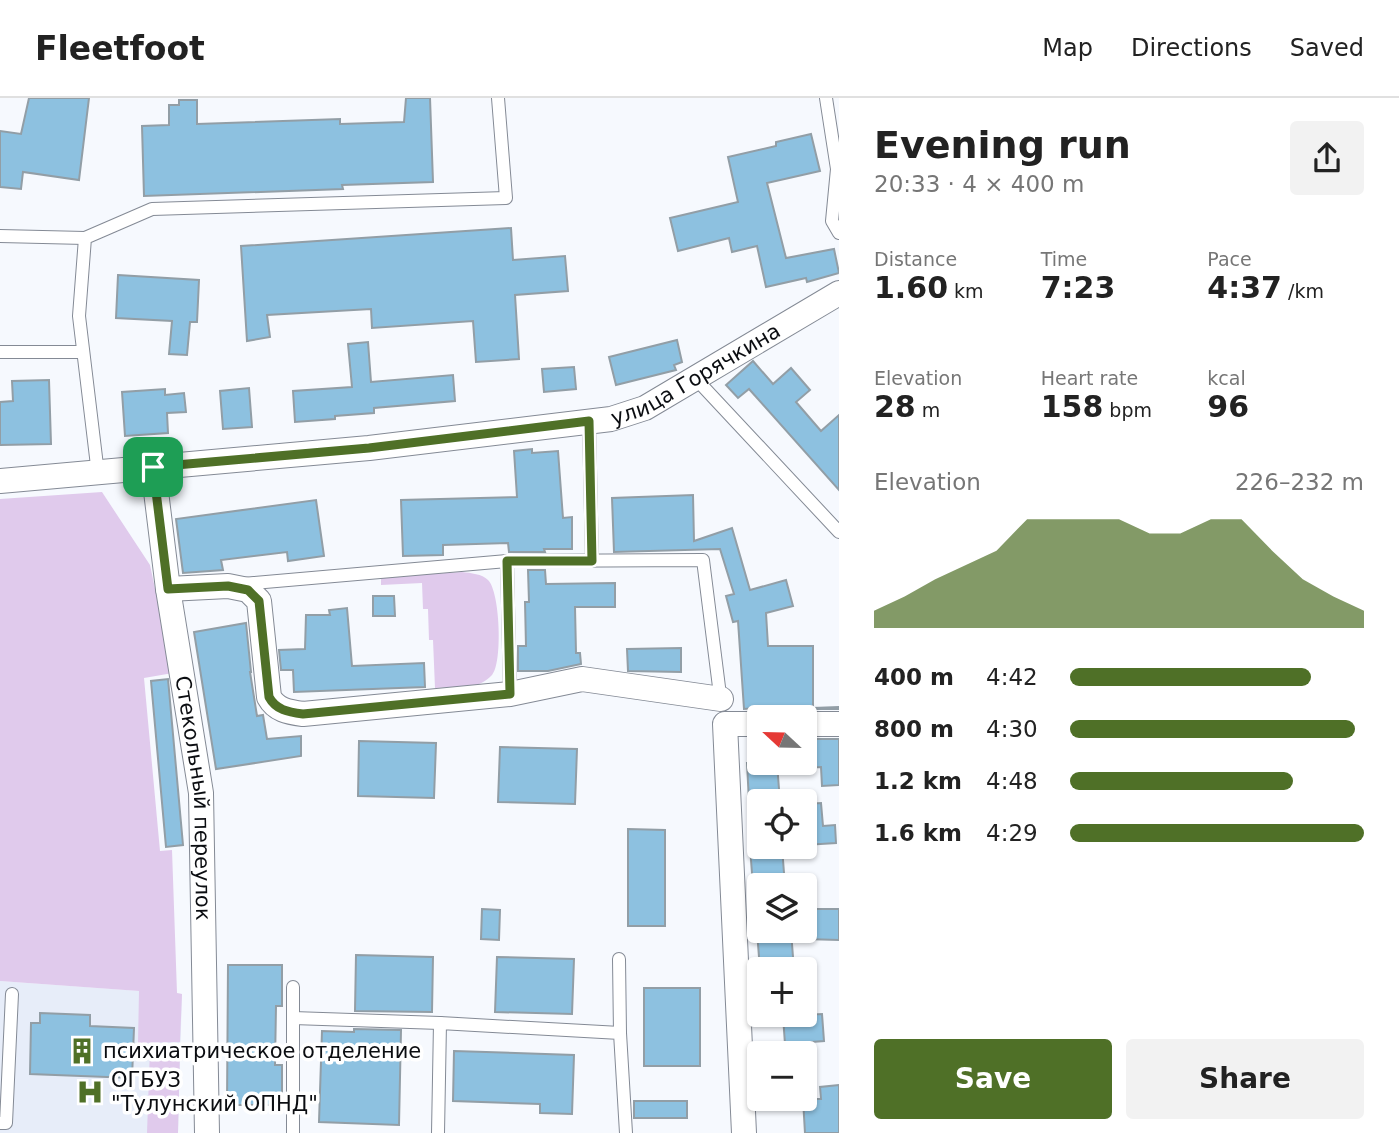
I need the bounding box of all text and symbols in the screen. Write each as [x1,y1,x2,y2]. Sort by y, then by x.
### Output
text: Fleetfoot [35,29,205,68]
text: Map [1042,34,1093,62]
text: Directions [1131,34,1252,62]
text: Saved [1290,34,1364,62]
button: share [1290,121,1364,195]
text: Evening run [874,123,1131,167]
text: 20:33 · 4 × 400 m [874,171,1084,197]
text: Distance [874,248,957,270]
text: Time [1041,248,1087,270]
text: Pace [1207,248,1252,270]
text: 1.60 [874,270,948,305]
text: 7:23 [1041,270,1115,305]
text: 4:37 [1207,270,1282,305]
text: km [948,280,984,302]
text: /km [1282,280,1324,302]
street label: улица Горячкина [608,319,785,430]
text: Elevation [874,367,962,389]
text: Heart rate [1041,367,1138,389]
text: kcal [1207,367,1246,389]
text: 28 [874,389,916,424]
text: 158 [1041,389,1103,424]
text: 96 [1207,389,1249,424]
text: m [916,399,940,421]
text: bpm [1103,399,1152,421]
pin [123,437,183,497]
icon: arrive [134,448,172,486]
text: Elevation [874,469,981,495]
text: 226–232 m [1235,469,1364,495]
text: 400 m [874,664,954,690]
text: 4:42 [986,664,1038,690]
street label: Стекольный переулок [170,674,215,921]
north arrow [747,705,817,775]
map controls [747,705,817,1111]
text: 800 m [874,716,954,742]
text: 4:30 [986,716,1038,742]
text: 1.2 km [874,768,962,794]
text: 4:48 [986,768,1038,794]
button: locate [747,789,817,859]
text: 1.6 km [874,820,962,846]
text: 4:29 [986,820,1038,846]
button: layers [747,873,817,943]
button: + [747,957,817,1027]
building icon: психиатрическое отделение [67,1036,97,1066]
place label: психиатрическое отделение [103,1039,421,1063]
button: Save [874,1039,1112,1119]
button: Share [1126,1039,1364,1119]
button: − [747,1041,817,1111]
place label: ОГБУЗ "Тулунский ОПНД" [111,1068,318,1116]
hospital icon: ОГБУЗ "Тулунский ОПНД" [75,1077,105,1107]

